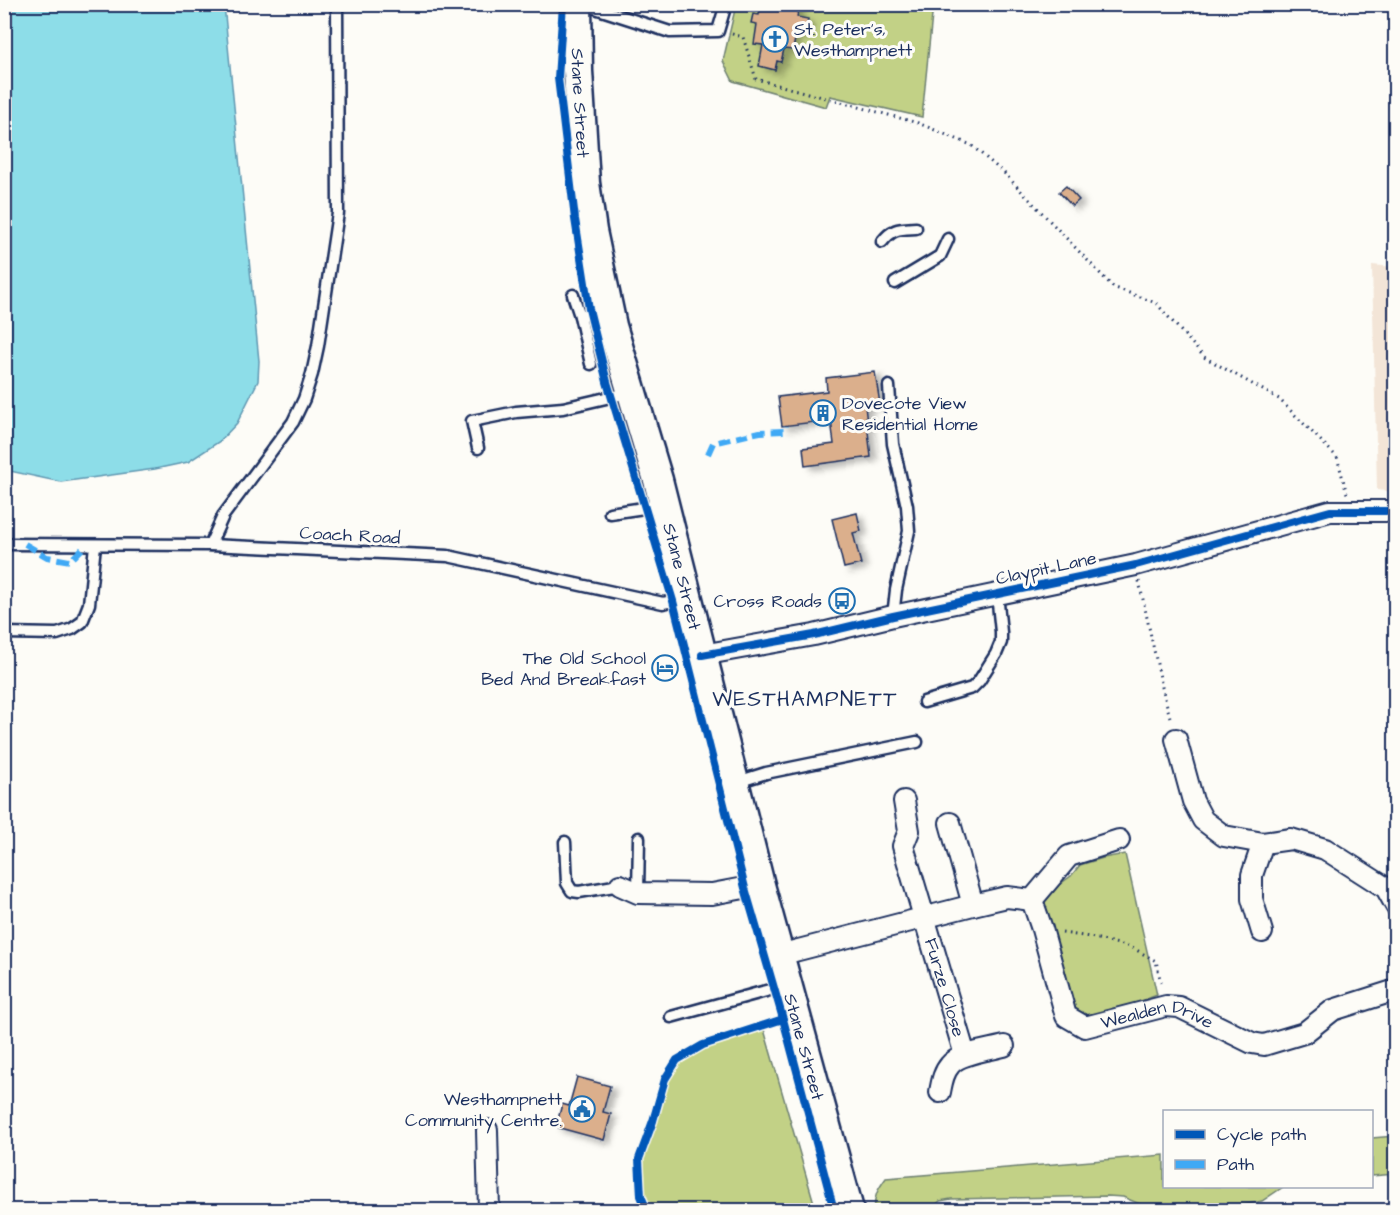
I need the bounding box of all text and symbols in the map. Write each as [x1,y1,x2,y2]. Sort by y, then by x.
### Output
place label: St. Peter's, Westhampnett [794,17,913,63]
church icon: St. Peter's, Westhampnett [760,24,790,54]
street label: Stane Street [565,48,595,159]
place label: Dovecote View Residential Home [842,391,979,437]
building icon: Dovecote View Residential Home [808,398,838,428]
street label: Coach Road [299,520,401,551]
street label: Stane Street [656,520,707,633]
street label: Claypit Lane [994,546,1099,592]
bus stop icon: Cross Roads [827,586,857,616]
place label: Cross Roads [714,589,822,614]
place label: The Old School Bed And Breakfast [481,646,647,692]
hotel icon: The Old School Bed And Breakfast [650,653,680,683]
district label: WESTHAMPNETT [712,685,898,714]
street label: Furze Close [918,935,971,1040]
street label: Stane Street [777,991,831,1104]
street label: Wealden Drive [1098,994,1218,1035]
place label: Westhampnett Community Centre. [405,1087,563,1134]
public building icon: Westhampnett Community Centre. [567,1094,597,1124]
legend [1163,1110,1373,1188]
text: Cycle path [1217,1122,1306,1148]
text: Path [1217,1152,1254,1177]

